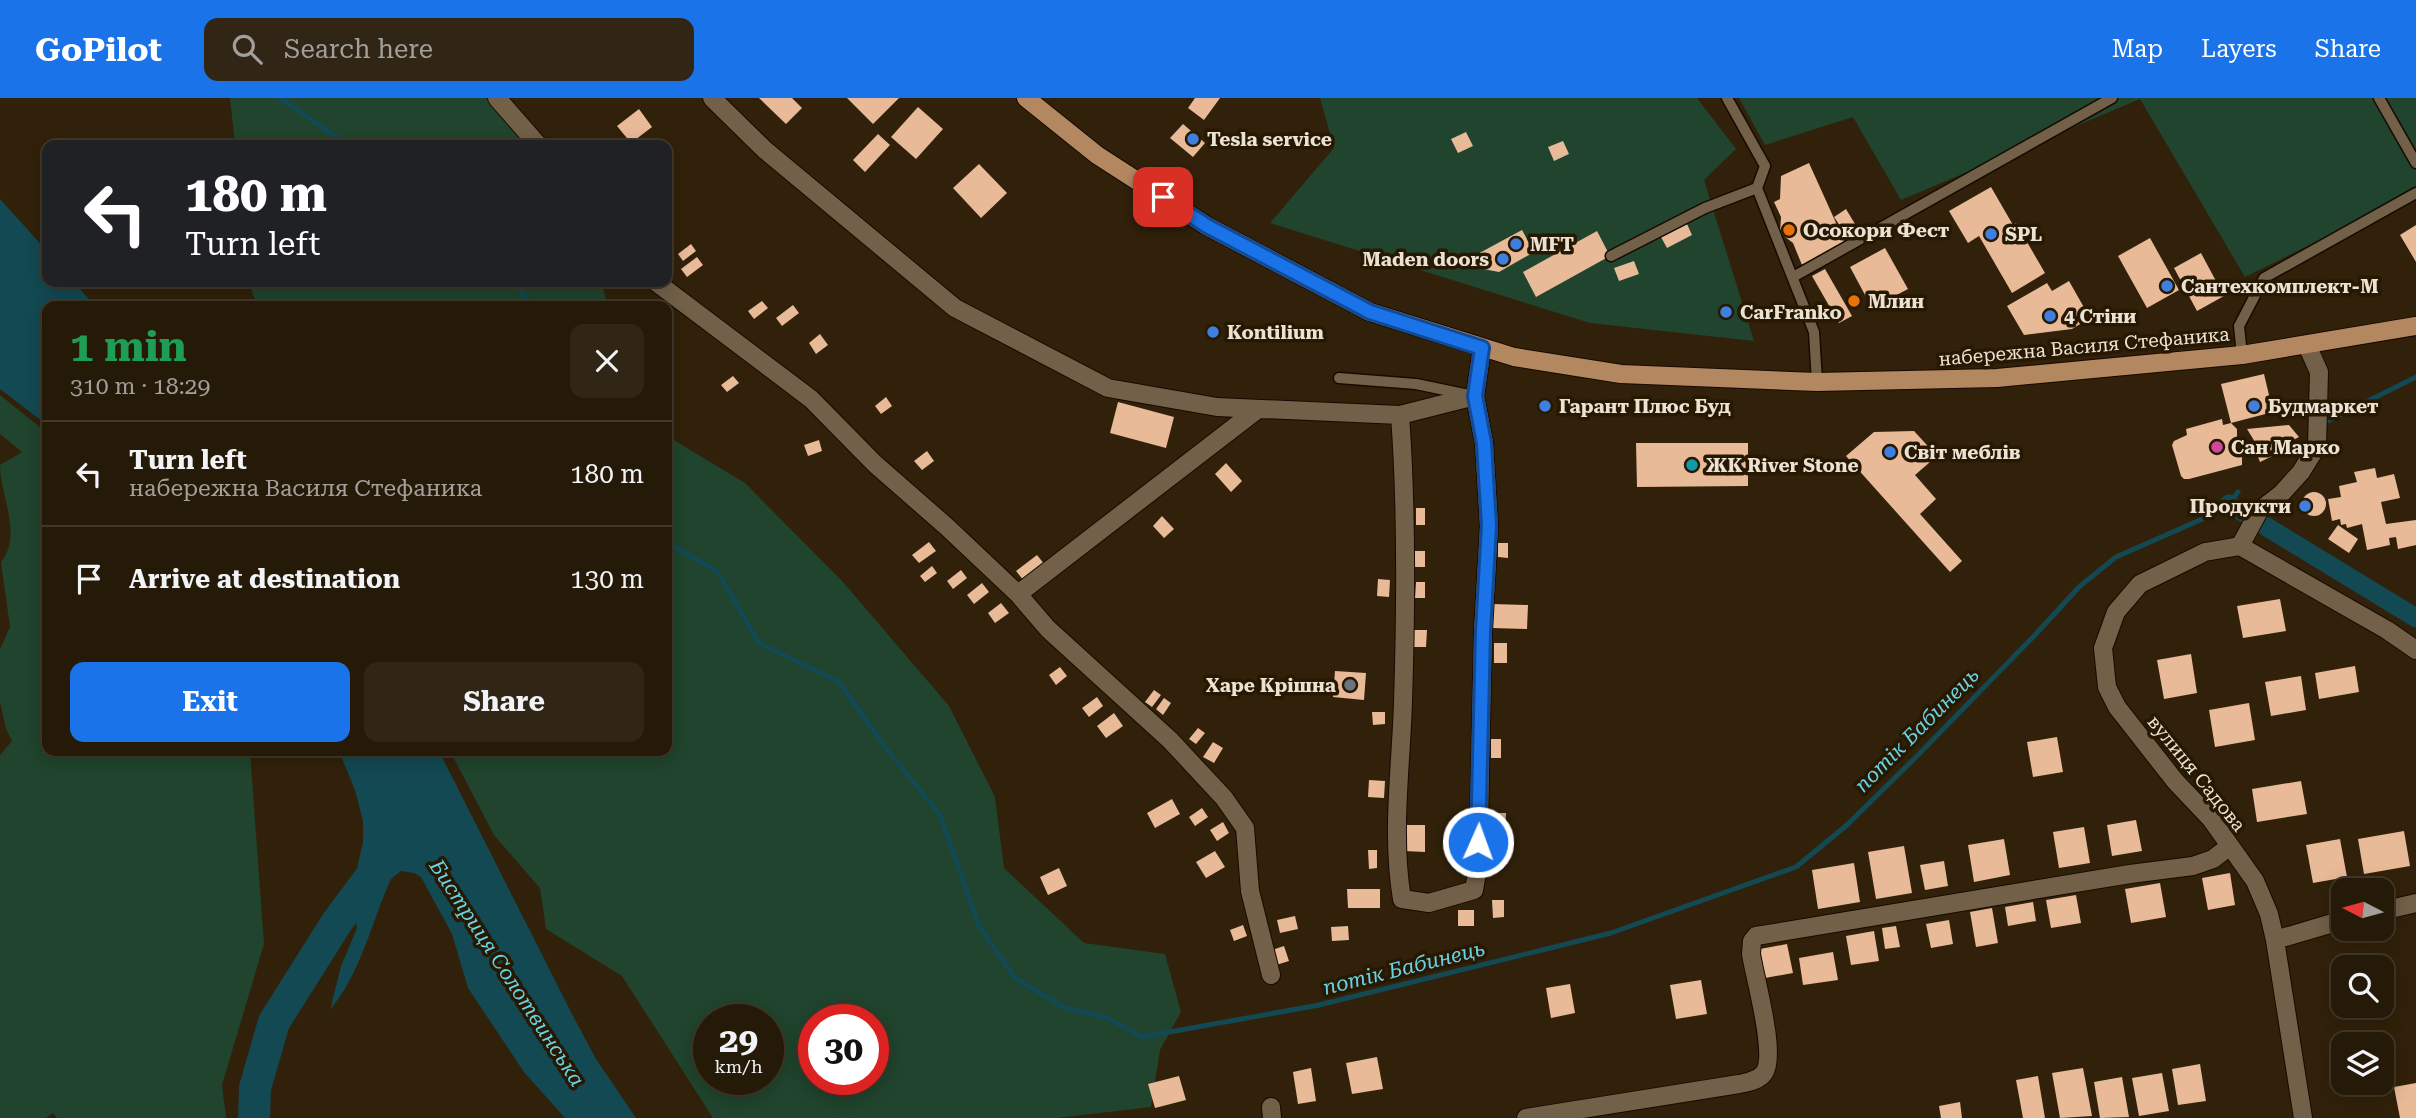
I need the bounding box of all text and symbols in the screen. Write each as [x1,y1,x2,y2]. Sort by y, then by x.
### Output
search box [204,18,694,81]
text: GoPilot [35,30,162,69]
icon: search [228,30,266,68]
text: Search here [284,34,433,64]
text: Map [2112,35,2163,63]
text: Layers [2201,35,2277,63]
text: Share [2315,35,2381,63]
place label: Tesla service [1207,128,1332,151]
marker: Tesla service [1185,131,1201,147]
text: 180 m [185,166,327,223]
pin [1133,167,1193,227]
icon: left [70,168,161,259]
icon: arrive [1144,178,1182,216]
place label: Осокори Фест [1803,219,1950,242]
marker: Осокори Фест [1781,222,1797,238]
place label: SPL [2005,223,2042,246]
text: Turn left [185,225,320,263]
marker: SPL [1983,226,1999,242]
place label: MFT [1530,233,1574,256]
marker: MFT [1508,236,1524,252]
place label: Maden doors [1362,248,1489,271]
marker: Maden doors [1495,251,1511,267]
place label: Сантехкомплект-М [2181,275,2379,298]
marker: Сантехкомплект-М [2159,278,2175,294]
place label: Млин [1868,290,1924,313]
marker: Млин [1846,293,1862,309]
place label: CarFranko [1740,301,1842,324]
marker: CarFranko [1718,304,1734,320]
place label: 4 Стіни [2064,305,2136,328]
marker: 4 Стіни [2042,308,2058,324]
place label: Kontilium [1227,321,1324,344]
text: 1 min [70,322,187,371]
street label: набережна Василя Стефаника [1938,322,2231,371]
button: close [570,324,644,398]
marker: Kontilium [1205,324,1221,340]
text: 310 m · 18:29 [70,373,210,400]
place label: Гарант Плюс Буд [1559,395,1731,418]
place label: Будмаркет [2268,395,2379,418]
marker: Гарант Плюс Буд [1537,398,1553,414]
marker: Будмаркет [2246,398,2262,414]
place label: Сан Марко [2231,436,2340,459]
marker: Сан Марко [2209,439,2225,455]
place label: Світ меблів [1904,441,2021,464]
marker: Світ меблів [1882,444,1898,460]
text: Turn left [129,445,247,475]
place label: ЖК River Stone [1706,454,1859,477]
icon: left [70,455,108,493]
marker: ЖК River Stone [1684,457,1700,473]
text: 180 m [570,459,644,489]
text: набережна Василя Стефаника [129,475,482,502]
place label: Продукти [2190,495,2291,518]
marker: Продукти [2297,498,2313,514]
icon: arrive [70,560,108,598]
text: Arrive at destination [129,564,400,594]
text: 130 m [570,564,644,594]
button: Exit [70,662,350,742]
button: Share [364,662,644,742]
water label: потік Бабинець [1850,663,1984,797]
place label: Харе Крішна [1206,674,1336,697]
marker: Харе Крішна [1342,677,1358,693]
street label: вулиця Садова [2143,711,2251,837]
position arrow [1441,805,1515,879]
water label: Бистриця Солотвинська [424,854,589,1091]
north arrow [2331,878,2394,942]
map controls [2331,878,2394,1095]
water label: потік Бабинець [1320,936,1488,1000]
button: search [2331,955,2394,1018]
speed limit sign: 30 [798,1004,889,1095]
text: 29 [719,1020,758,1061]
button: layers [2331,1032,2394,1095]
text: km/h [714,1056,763,1077]

